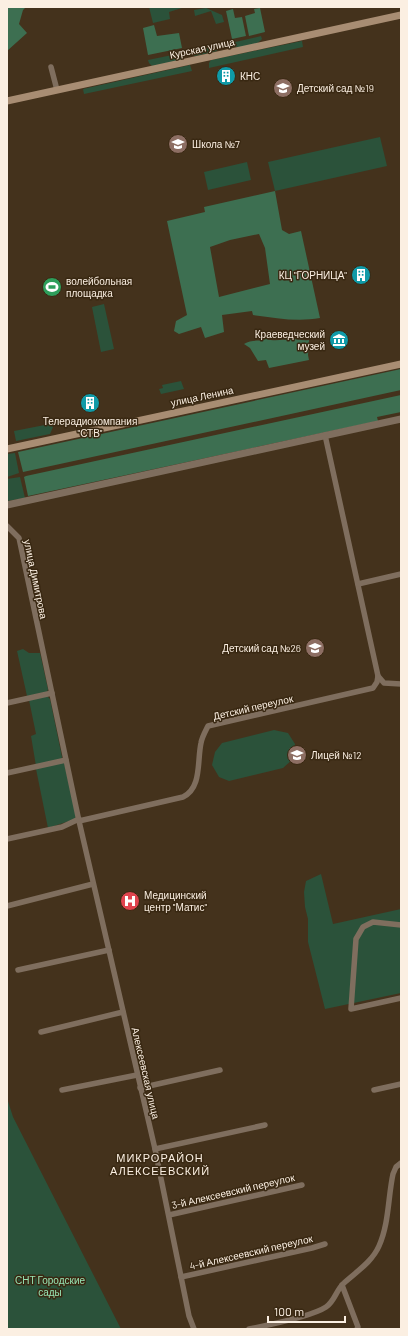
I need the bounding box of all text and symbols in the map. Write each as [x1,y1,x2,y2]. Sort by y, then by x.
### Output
street label: Курская улица [168,35,236,61]
building icon: КНС [215,65,237,87]
place label: КНС [240,70,260,82]
school or university icon: Детский сад №19 [272,77,294,99]
place label: Детский сад №19 [297,82,374,94]
school or university icon: Школа №7 [167,133,189,155]
place label: Школа №7 [192,138,240,150]
building icon: КЦ "ГОРНИЦА" [350,264,372,286]
place label: КЦ "ГОРНИЦА" [279,269,347,281]
place label: волейбольная площадка [66,275,132,299]
sports icon: волейбольная площадка [41,276,63,298]
place label: Краеведческий музей [255,328,325,352]
museum icon: Краеведческий музей [328,329,350,351]
street label: улица Ленина [170,383,235,409]
building icon: Телерадиокомпания "СТВ" [79,392,101,414]
place label: Телерадиокомпания "СТВ" [43,415,137,439]
street label: улица Димитрова [22,538,50,620]
school or university icon: Детский сад №26 [304,637,326,659]
place label: Детский сад №26 [222,642,301,654]
street label: Детский переулок [212,692,295,722]
school or university icon: Лицей №12 [286,744,308,766]
place label: Лицей №12 [311,749,362,761]
place label: Медицинский центр "Матис" [144,889,207,913]
hospital icon: Медицинский центр "Матис" [119,890,141,912]
street label: Алексеевская улица [130,1026,163,1121]
district label: МИКРОРАЙОН АЛЕКСЕЕВСКИЙ [110,1151,210,1177]
street label: 3-й Алексеевский переулок [170,1171,296,1211]
street label: 4-й Алексеевский переулок [188,1232,314,1272]
park label: СНТ Городские сады [15,1274,85,1298]
scale bar [268,1298,345,1324]
text: 100 m [274,1304,304,1318]

